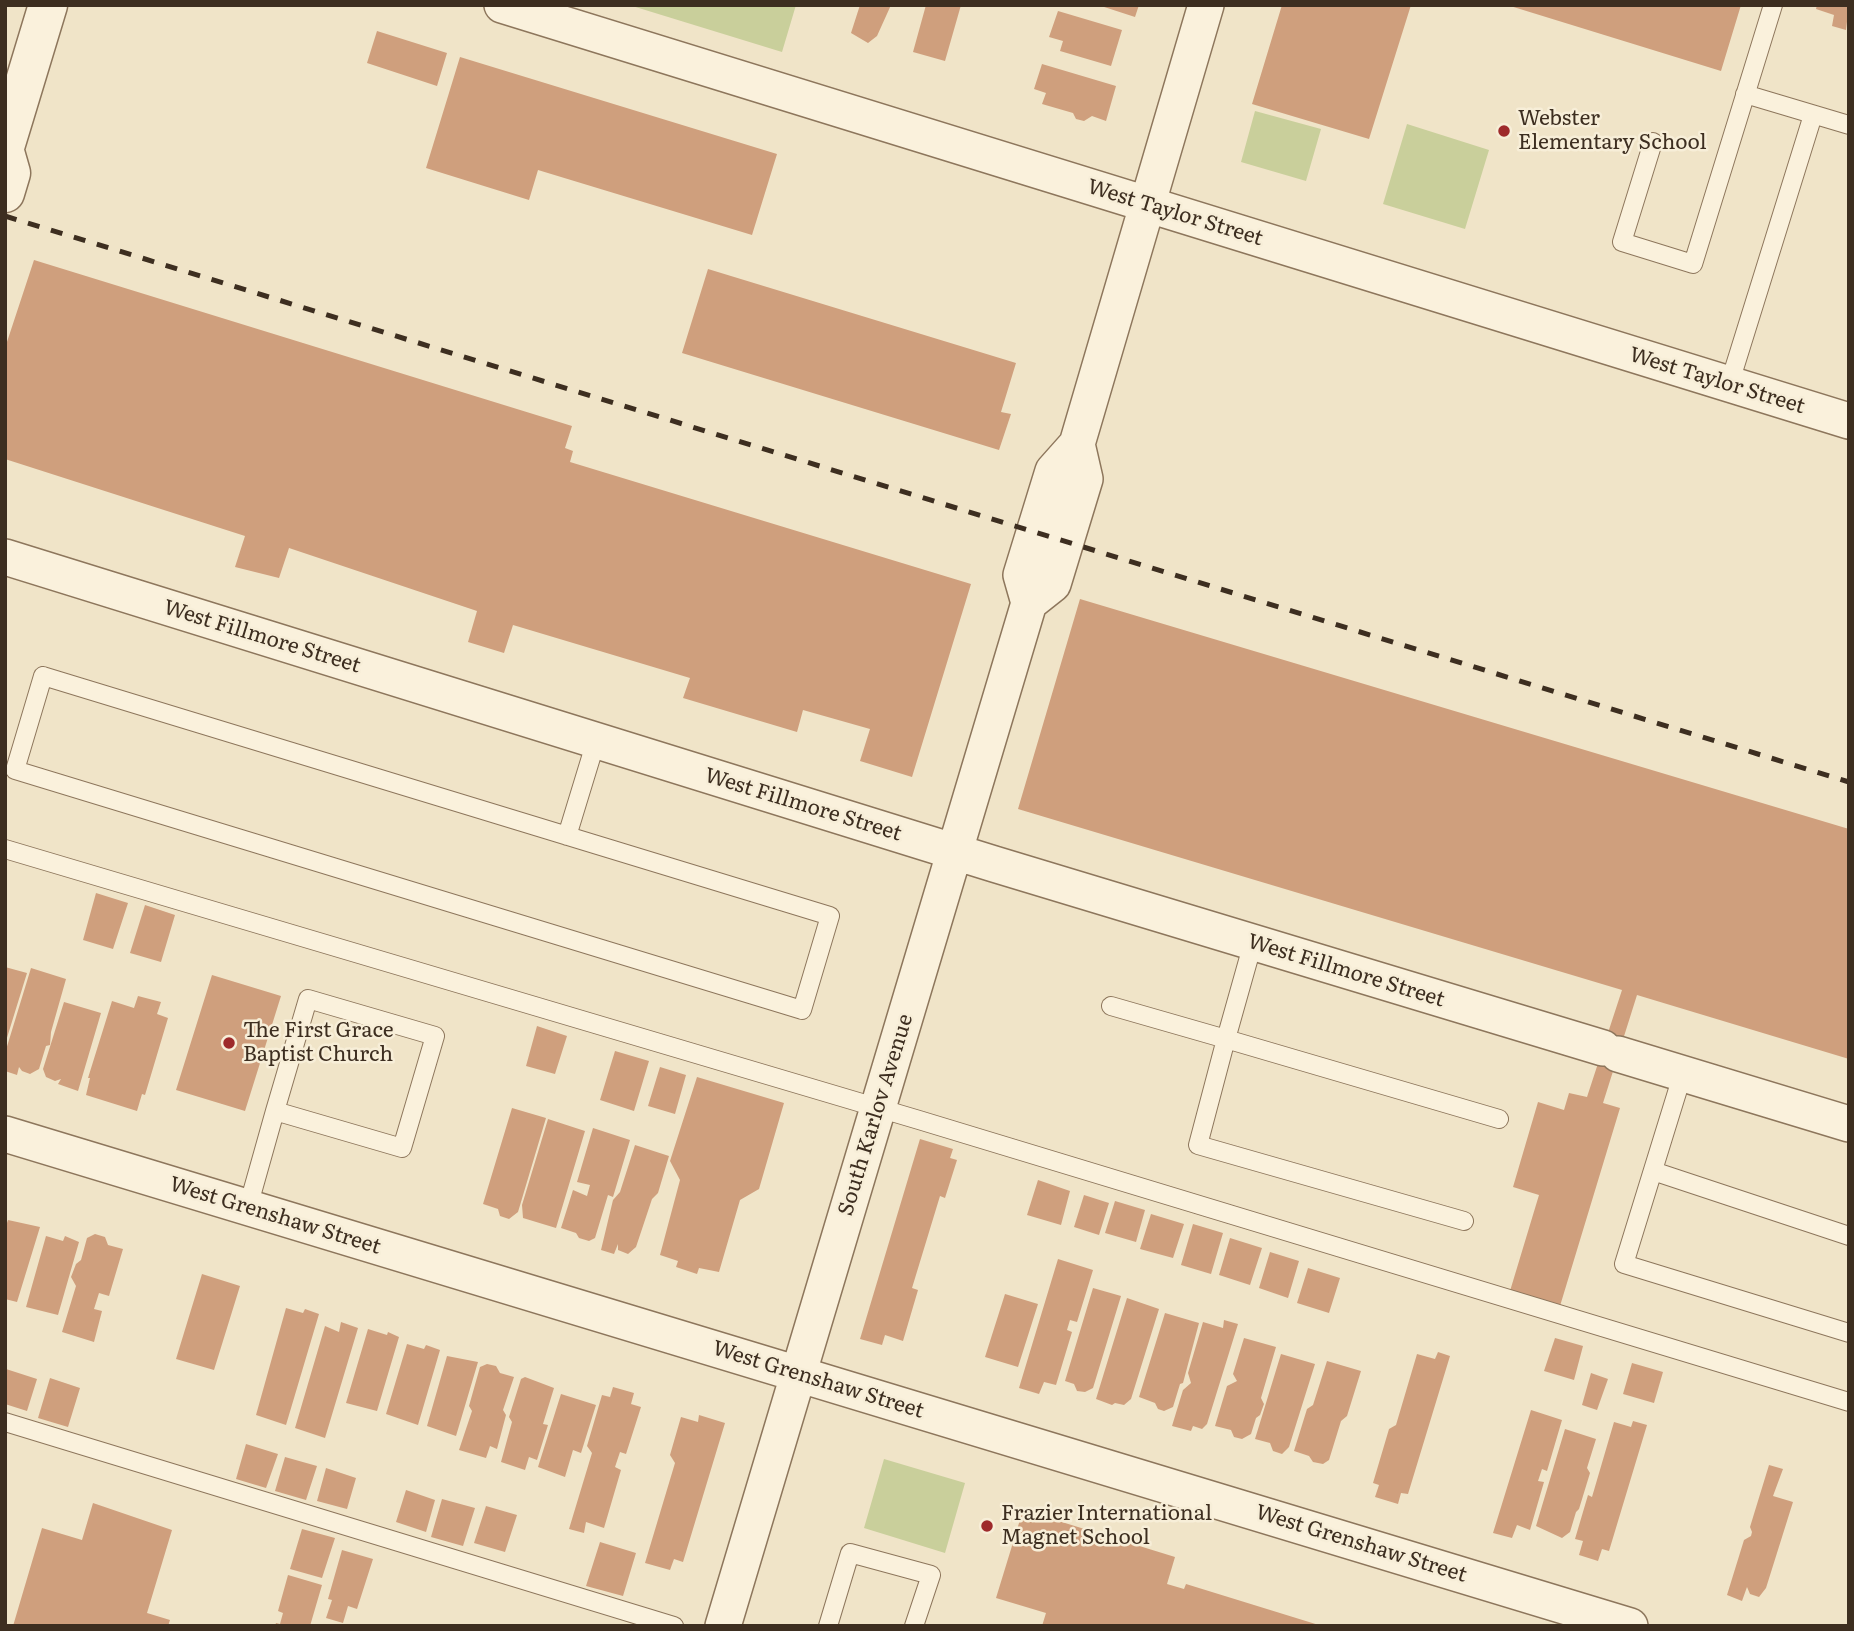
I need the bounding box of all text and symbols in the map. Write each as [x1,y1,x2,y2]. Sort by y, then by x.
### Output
place label: Webster Elementary School [1518,106,1707,156]
marker: Webster Elementary School [1496,123,1512,139]
street label: West Taylor Street [1084,174,1266,252]
street label: West Taylor Street [1626,342,1808,420]
street label: West Fillmore Street [160,595,364,679]
street label: West Fillmore Street [701,763,905,847]
street label: West Fillmore Street [1244,929,1448,1013]
street label: South Karlov Avenue [833,1011,919,1219]
place label: The First Grace Baptist Church [243,1018,394,1068]
marker: The First Grace Baptist Church [221,1035,237,1051]
street label: West Grenshaw Street [166,1172,384,1260]
street label: West Grenshaw Street [709,1336,927,1424]
street label: West Grenshaw Street [1252,1500,1470,1588]
place label: Frazier International Magnet School [1001,1501,1212,1551]
marker: Frazier International Magnet School [979,1518,995,1534]

